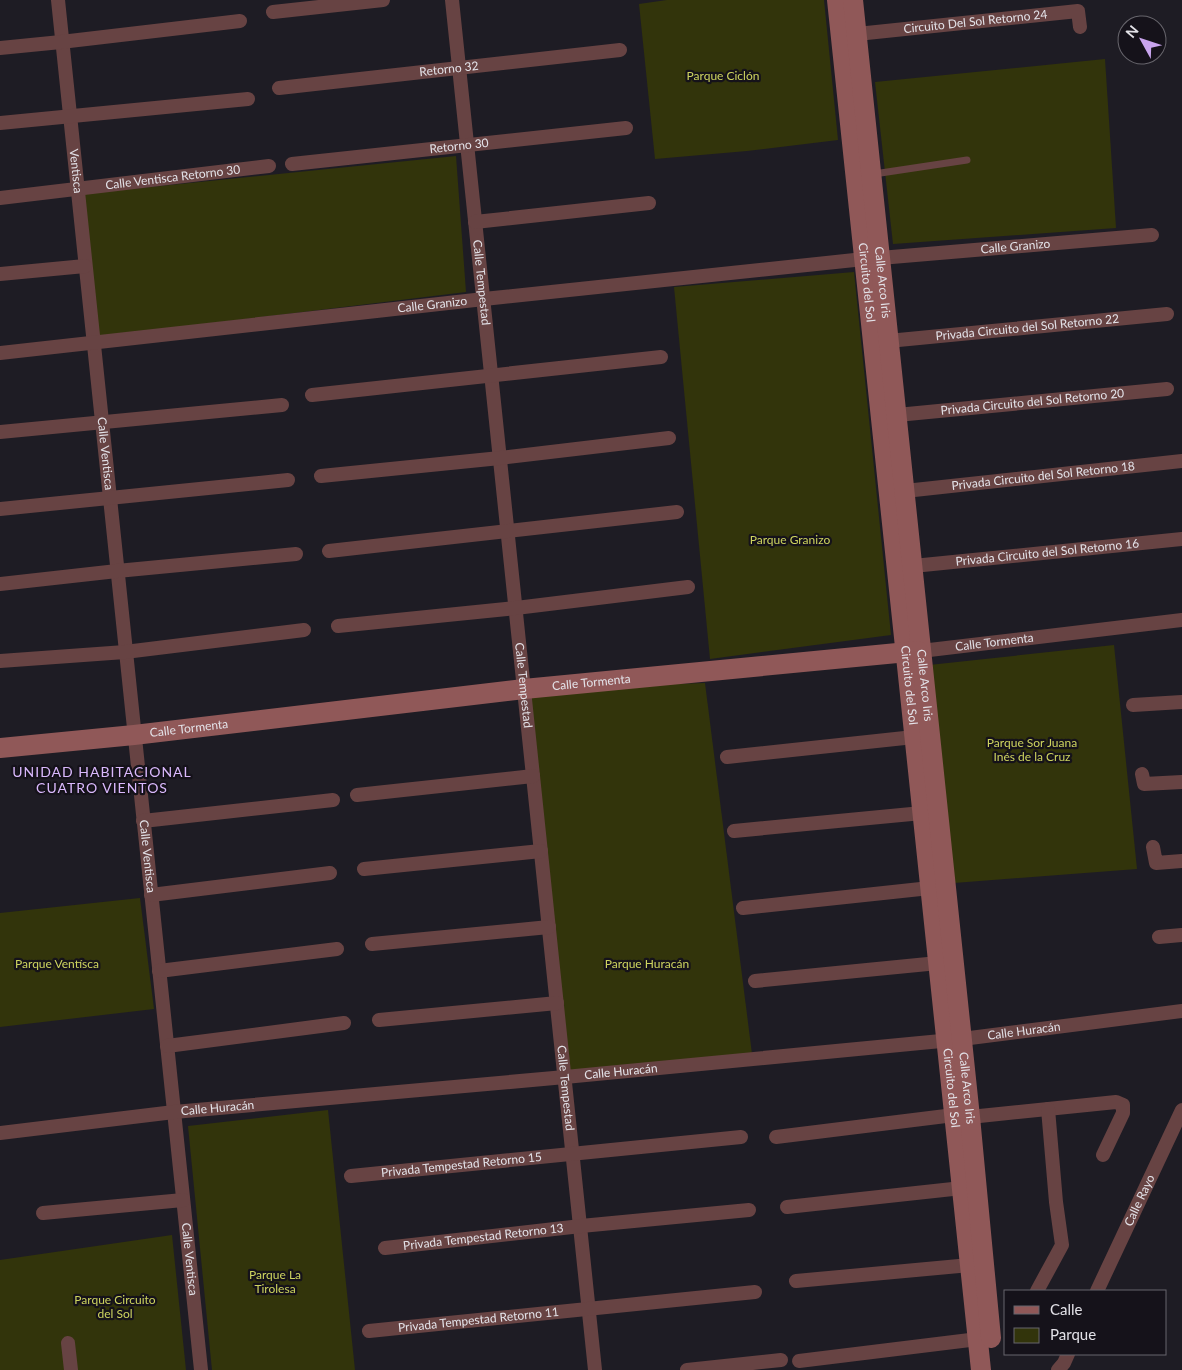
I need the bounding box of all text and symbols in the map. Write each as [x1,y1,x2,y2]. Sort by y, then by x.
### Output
street label: Circuito Del Sol Retorno 24 [903,6,1048,36]
north arrow [1117,15,1167,65]
text: N [1122,22,1142,41]
street label: Retorno 32 [419,58,479,79]
park label: Parque Ciclón [687,68,759,83]
street label: Retorno 30 [429,135,489,156]
street label: Ventisca [67,148,86,194]
street label: Calle Ventisca Retorno 30 [104,161,241,192]
street label: Calle Granizo [980,236,1051,256]
street label: Calle Tempestad [470,239,494,326]
street label: Circuito del Sol [856,242,879,323]
street label: Calle Arco Iris [872,246,894,319]
street label: Calle Granizo [397,293,468,316]
street label: Privada Circuito del Sol Retorno 22 [935,311,1120,343]
street label: Privada Circuito del Sol Retorno 20 [940,385,1125,418]
street label: Calle Ventisca [95,416,117,491]
street label: Privada Circuito del Sol Retorno 18 [951,458,1136,493]
park label: Parque Granizo [750,532,830,547]
street label: Privada Circuito del Sol Retorno 16 [955,535,1140,569]
street label: Calle Tormenta [954,630,1034,654]
street label: Calle Tempestad [512,642,536,729]
street label: Circuito del Sol [898,645,921,726]
street label: Calle Arco Iris [914,649,936,722]
street label: Calle Tormenta [551,671,631,693]
street label: Calle Tormenta [149,716,229,740]
park label: Parque Sor Juana Inés de la Cruz [987,735,1077,764]
district label: UNIDAD HABITACIONAL CUATRO VIENTOS [12,763,192,796]
street label: Calle Ventisca [137,819,159,894]
park label: Parque Ventísca [15,956,99,971]
park label: Parque Huracán [605,956,689,971]
street label: Calle Huracán [986,1019,1061,1043]
street label: Calle Tempestad [554,1045,578,1132]
street label: Circuito del Sol [940,1048,963,1128]
street label: Calle Arco Iris [956,1051,979,1125]
street label: Calle Huracán [584,1060,658,1082]
street label: Calle Huracán [180,1097,255,1118]
street label: Privada Tempestad Retorno 15 [380,1149,543,1180]
street label: Calle Rayo [1121,1172,1158,1228]
street label: Privada Tempestad Retorno 13 [402,1220,564,1253]
street label: Calle Ventisca [179,1222,201,1296]
park label: Parque La Tirolesa [249,1267,301,1296]
legend [1004,1290,1167,1355]
park label: Parque Circuito del Sol [74,1292,156,1321]
text: Calle [1050,1300,1083,1318]
street label: Privada Tempestad Retorno 11 [397,1304,560,1335]
text: Parque [1050,1325,1096,1343]

